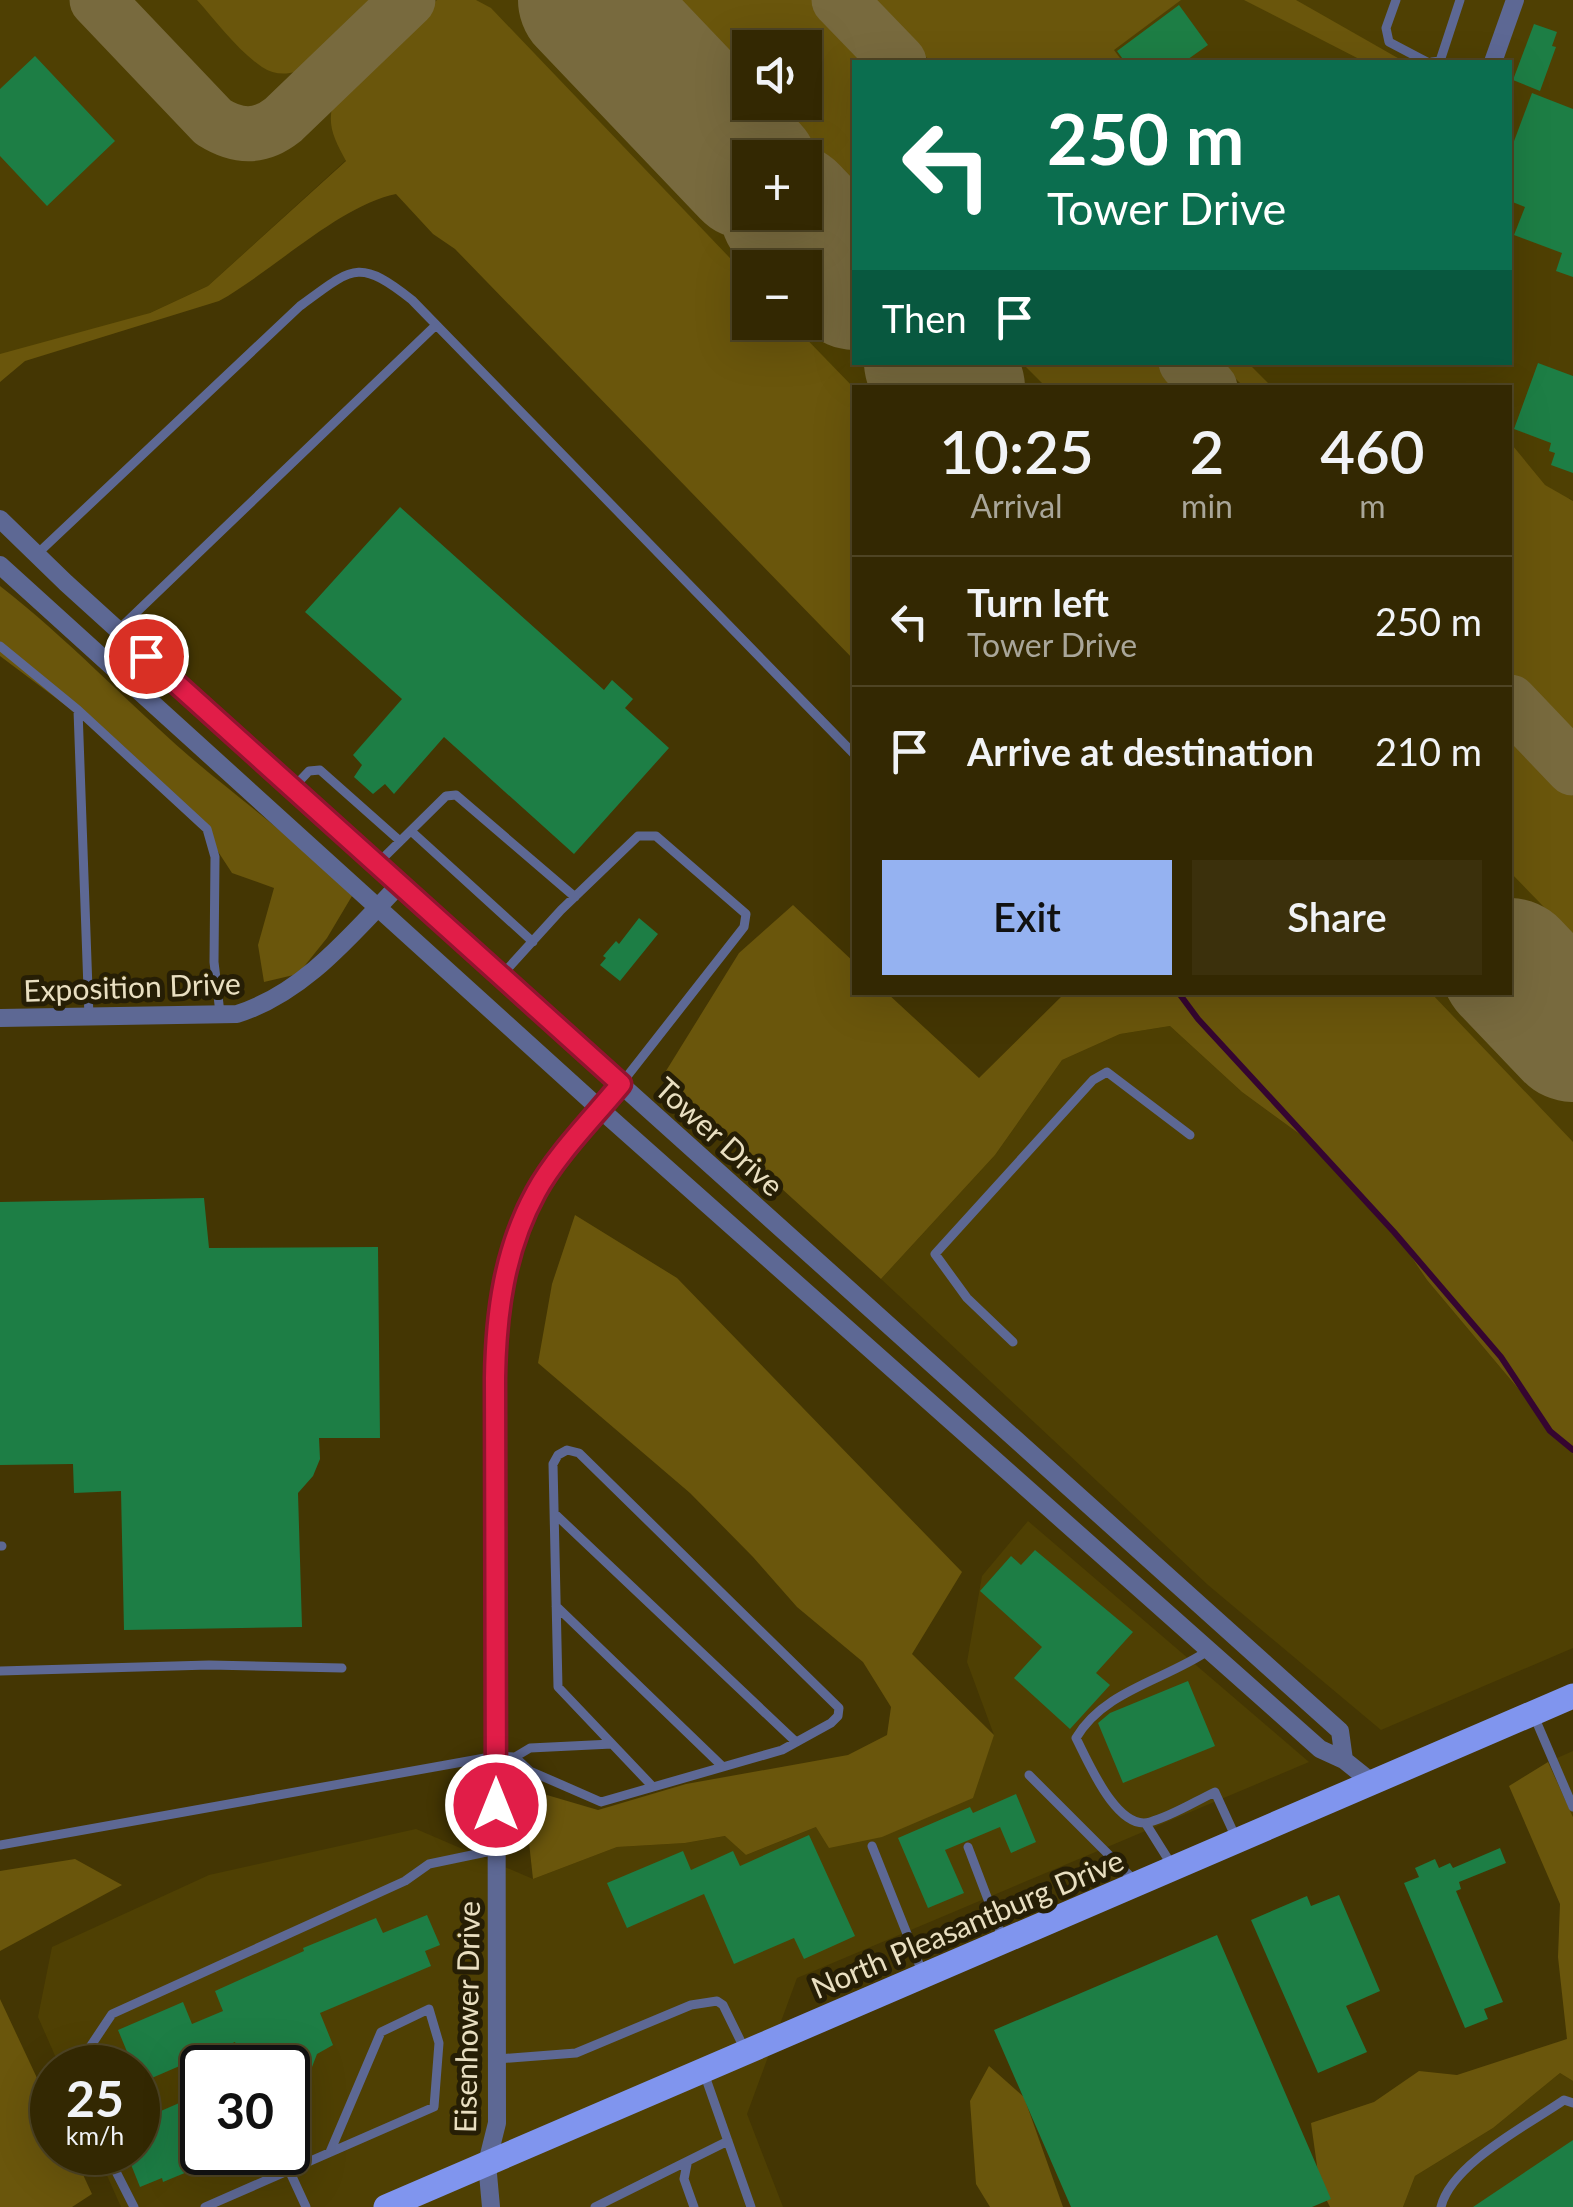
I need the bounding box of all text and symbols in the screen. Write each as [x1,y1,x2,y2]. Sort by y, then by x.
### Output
map controls [732,30,822,340]
button: sound [732,30,822,120]
text: 250 m [1047,96,1244,180]
icon: left [882,100,1012,230]
button: + [732,140,822,230]
text: Tower Drive [1047,181,1286,235]
button: − [732,250,822,340]
icon: arrive [987,290,1042,345]
text: Then [882,295,967,341]
text: 10:25 [939,415,1094,487]
text: 2 [1190,415,1224,487]
text: 460 [1320,415,1425,487]
text: Arrival [970,486,1063,525]
text: min [1181,486,1233,525]
text: m [1359,486,1386,525]
text: Turn left [967,579,1109,625]
icon: left [882,594,937,649]
text: 250 m [1375,598,1482,644]
pin [104,614,189,699]
text: Tower Drive [967,625,1137,664]
icon: arrive [119,629,174,684]
icon: arrive [882,724,937,779]
text: Arrive at destination [967,728,1314,774]
text: 210 m [1375,728,1482,774]
button: Exit [882,860,1172,975]
button: Share [1192,860,1482,975]
street label: Exposition Drive [23,964,241,1008]
street label: Tower Drive [649,1069,791,1203]
position arrow [444,1753,548,1857]
street label: North Pleasantburg Drive [806,1841,1128,2005]
street label: Eisenhower Drive [446,1901,486,2133]
speed limit sign: 30 [180,2045,310,2175]
text: 25 [66,2068,124,2128]
text: km/h [66,2120,124,2150]

